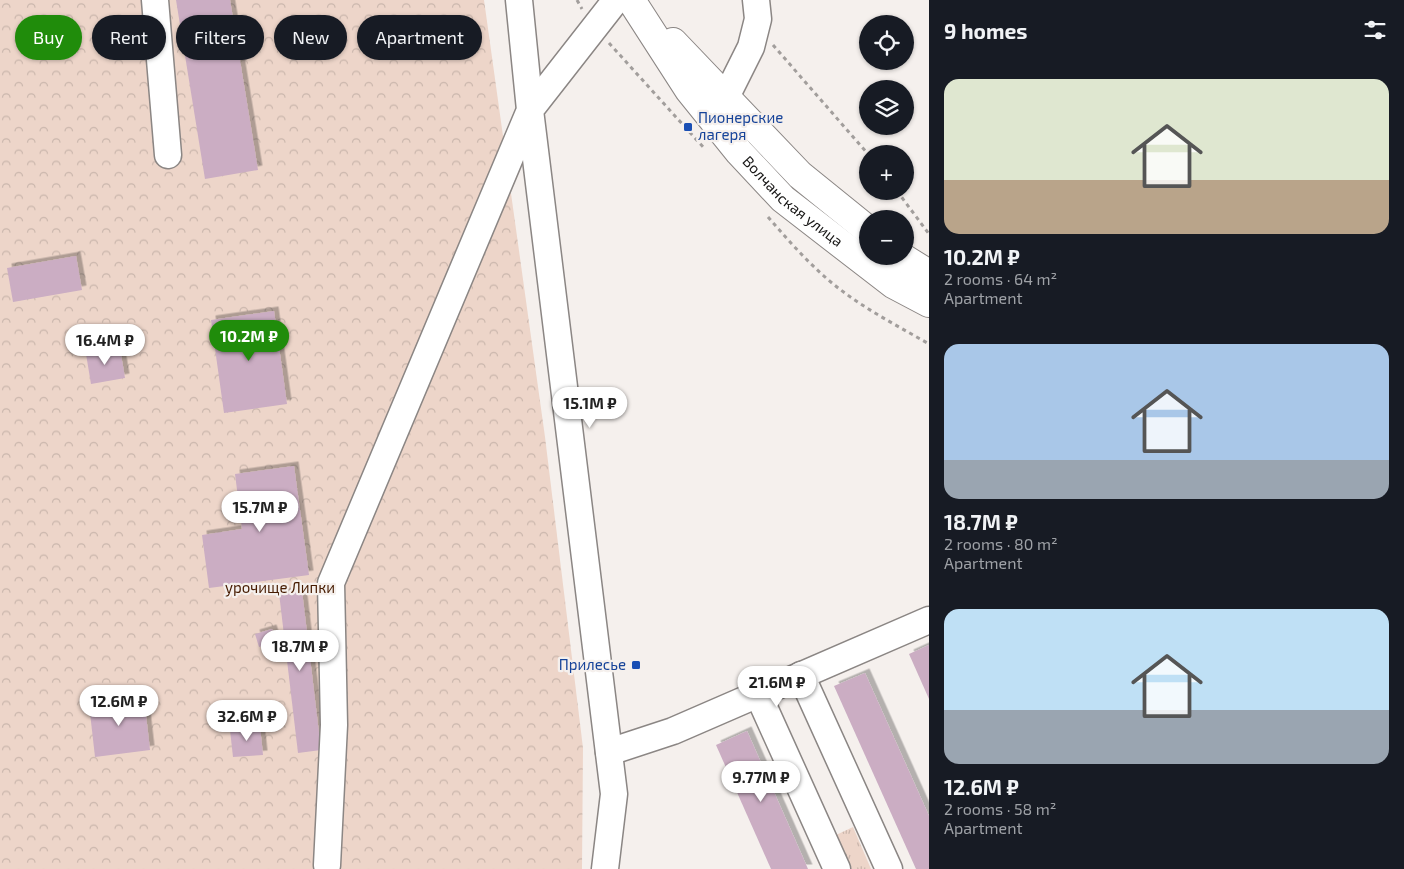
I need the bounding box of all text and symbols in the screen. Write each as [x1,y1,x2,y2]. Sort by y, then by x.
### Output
chip: Buy [15,15,82,60]
chip: Rent [92,15,166,60]
chip: Filters [176,15,264,60]
chip: New [274,15,347,60]
chip: Apartment [357,15,482,60]
map controls [859,15,914,265]
button: locate [859,15,914,70]
icon: filters [1361,16,1389,44]
text: 9 homes [944,18,1027,43]
button: layers [859,80,914,135]
place label: Пионерские лагеря [698,108,783,143]
icon: home [1122,111,1212,201]
marker: Пионерские лагеря [682,121,694,133]
button: + [859,145,914,200]
street label: Волчанская улица [739,152,847,250]
button: − [859,210,914,265]
text: 10.2M ₽ [944,244,1020,269]
text: 2 rooms · 64 m² [944,269,1057,288]
text: Apartment [944,288,1023,307]
pin: 10.2M ₽ [203,320,295,362]
pin: 16.4M ₽ [59,324,151,366]
text: 10.2M ₽ [220,326,278,345]
text: 16.4M ₽ [76,330,134,349]
icon: home [1122,376,1212,466]
pin: 15.1M ₽ [544,386,636,429]
text: 15.1M ₽ [563,393,617,412]
pin: 15.7M ₽ [214,490,306,533]
text: 15.7M ₽ [232,497,288,516]
text: 18.7M ₽ [944,509,1018,534]
text: 2 rooms · 80 m² [944,534,1058,553]
text: Apartment [944,553,1023,572]
park label: урочище Липки [225,578,335,597]
pin: 18.7M ₽ [254,630,346,672]
text: 18.7M ₽ [272,636,328,655]
icon: home [1122,641,1212,731]
place label: Прилесье [559,655,626,673]
marker: Прилесье [630,659,642,671]
pin: 21.6M ₽ [731,666,823,708]
text: 21.6M ₽ [748,672,806,691]
pin: 12.6M ₽ [73,684,165,727]
text: 12.6M ₽ [90,691,148,710]
pin: 32.6M ₽ [201,700,293,742]
text: 32.6M ₽ [217,706,277,725]
pin: 9.77M ₽ [715,760,807,803]
text: 9.77M ₽ [732,767,790,786]
text: 12.6M ₽ [944,774,1019,799]
text: 2 rooms · 58 m² [944,799,1057,818]
text: Apartment [944,818,1023,837]

